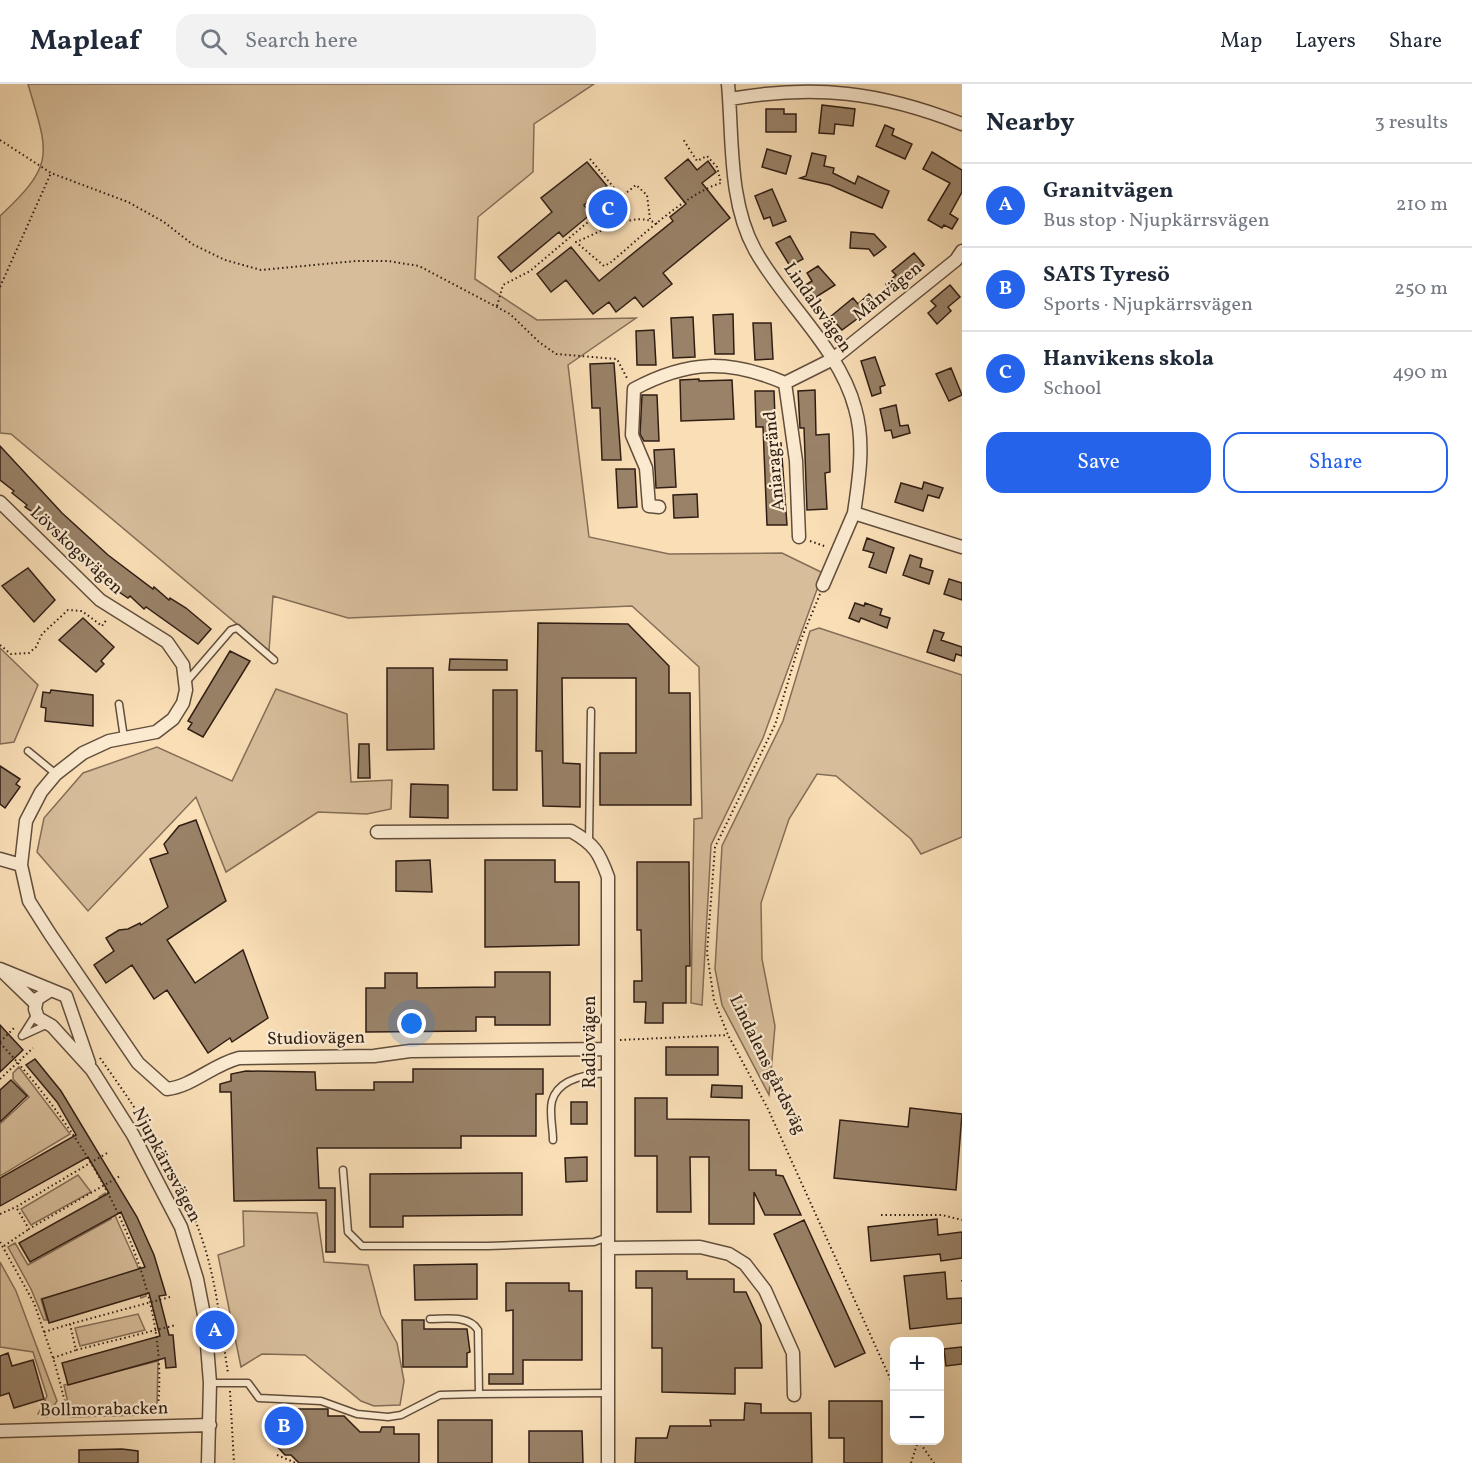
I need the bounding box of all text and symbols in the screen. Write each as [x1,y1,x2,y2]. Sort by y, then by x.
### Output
search box [176,14,596,68]
text: Mapleaf [30,22,140,61]
icon: search [197,25,230,58]
text: Search here [245,26,358,57]
text: Map [1220,27,1262,56]
text: Layers [1295,27,1356,56]
text: Share [1389,27,1442,56]
text: Nearby [986,105,1075,141]
text: 3 results [1374,109,1448,137]
text: Granitvägen [1043,176,1174,207]
pin: C [588,186,628,232]
text: A [998,191,1013,219]
text: 210 m [1396,191,1448,219]
text: Bus stop · Njupkärrsvägen [1043,207,1270,235]
street label: Månvägen [848,256,928,328]
street label: Lindalsvägen [777,258,858,358]
text: SATS Tyresö [1043,260,1170,291]
text: B [999,275,1012,303]
text: 250 m [1394,275,1448,303]
text: Sports · Njupkärrsvägen [1043,291,1253,319]
text: Hanvikens skola [1043,344,1214,375]
text: C [999,359,1012,387]
text: 490 m [1392,359,1448,387]
text: School [1043,375,1101,403]
street label: Aniaragränd [758,410,792,512]
button: Save [986,432,1211,493]
button: Share [1223,432,1448,493]
street label: Lövskogsvägen [24,501,128,601]
street label: Lindalens gårdsväg [722,991,812,1139]
street label: Radiovägen [578,995,603,1089]
your location [397,1009,426,1038]
street label: Studiovägen [267,1026,366,1052]
street label: Njupkärrsvägen [125,1103,207,1227]
pin: A [196,1308,234,1352]
map controls [890,1337,944,1445]
button: + [890,1337,944,1391]
button: − [890,1391,944,1445]
street label: Bollmorabacken [39,1396,169,1424]
pin: B [264,1404,304,1448]

